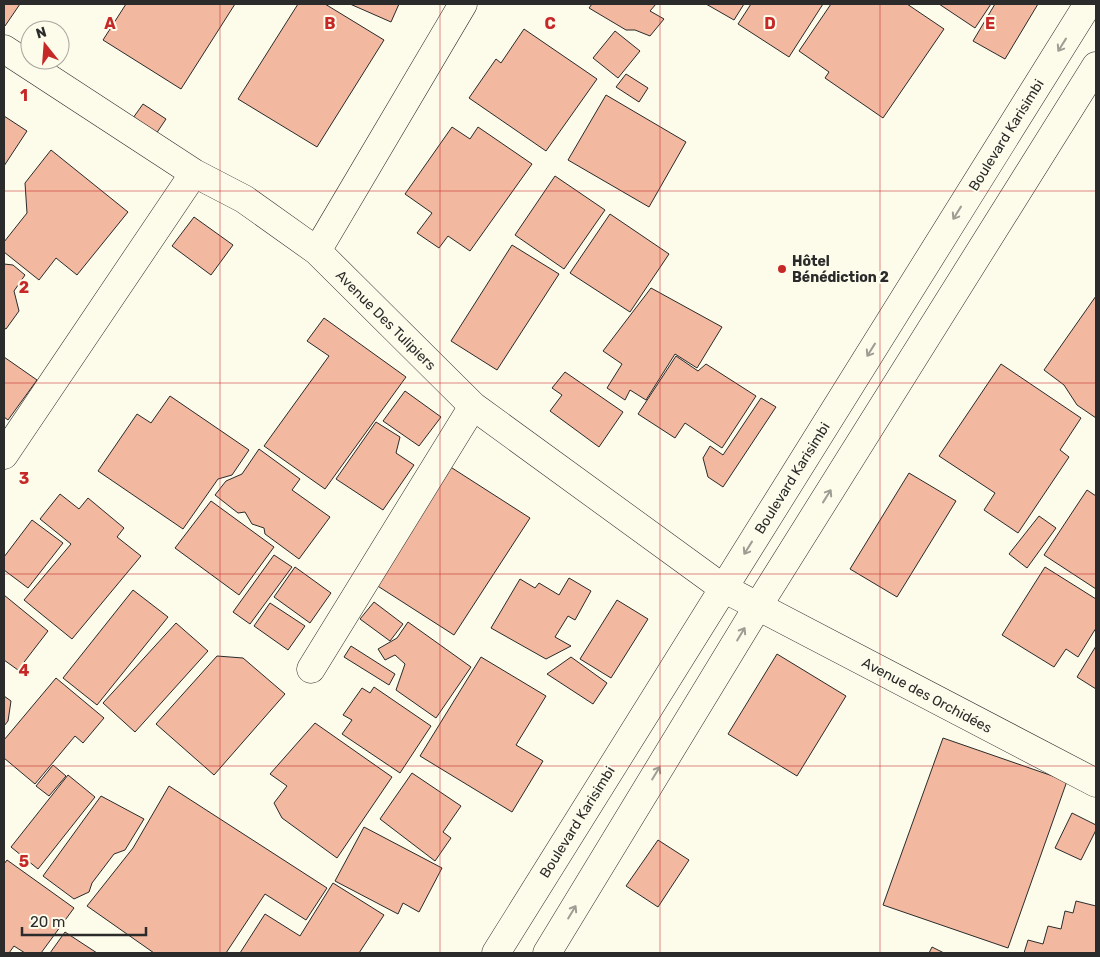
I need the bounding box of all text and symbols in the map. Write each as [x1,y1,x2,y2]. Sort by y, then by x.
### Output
text: A [104,14,116,33]
text: B [324,14,336,33]
text: C [544,14,556,33]
text: D [764,14,776,33]
text: E [985,14,995,33]
north arrow [20,20,70,70]
text: N [34,23,49,43]
one-way arrow [1057,38,1067,52]
street label: Boulevard Karisimbi [965,76,1048,194]
text: 1 [20,86,28,105]
one-way arrow [952,205,962,219]
place label: Hôtel Bénédiction 2 [792,253,889,286]
marker: Hôtel Bénédiction 2 [776,263,788,275]
street label: Avenue Des Tulipiers [332,267,439,374]
text: 2 [19,278,29,297]
one-way arrow [866,343,876,357]
street label: Boulevard Karisimbi [751,419,834,537]
text: 3 [19,469,29,488]
one-way arrow [822,489,832,503]
one-way arrow [743,540,753,554]
one-way arrow [736,627,746,641]
street label: Avenue des Orchidées [859,654,995,737]
text: 4 [19,661,30,680]
street label: Boulevard Karisimbi [536,763,619,881]
one-way arrow [652,766,662,780]
text: 5 [19,852,29,871]
scale bar [22,904,146,936]
one-way arrow [568,905,578,919]
text: 20 m [30,913,65,931]

